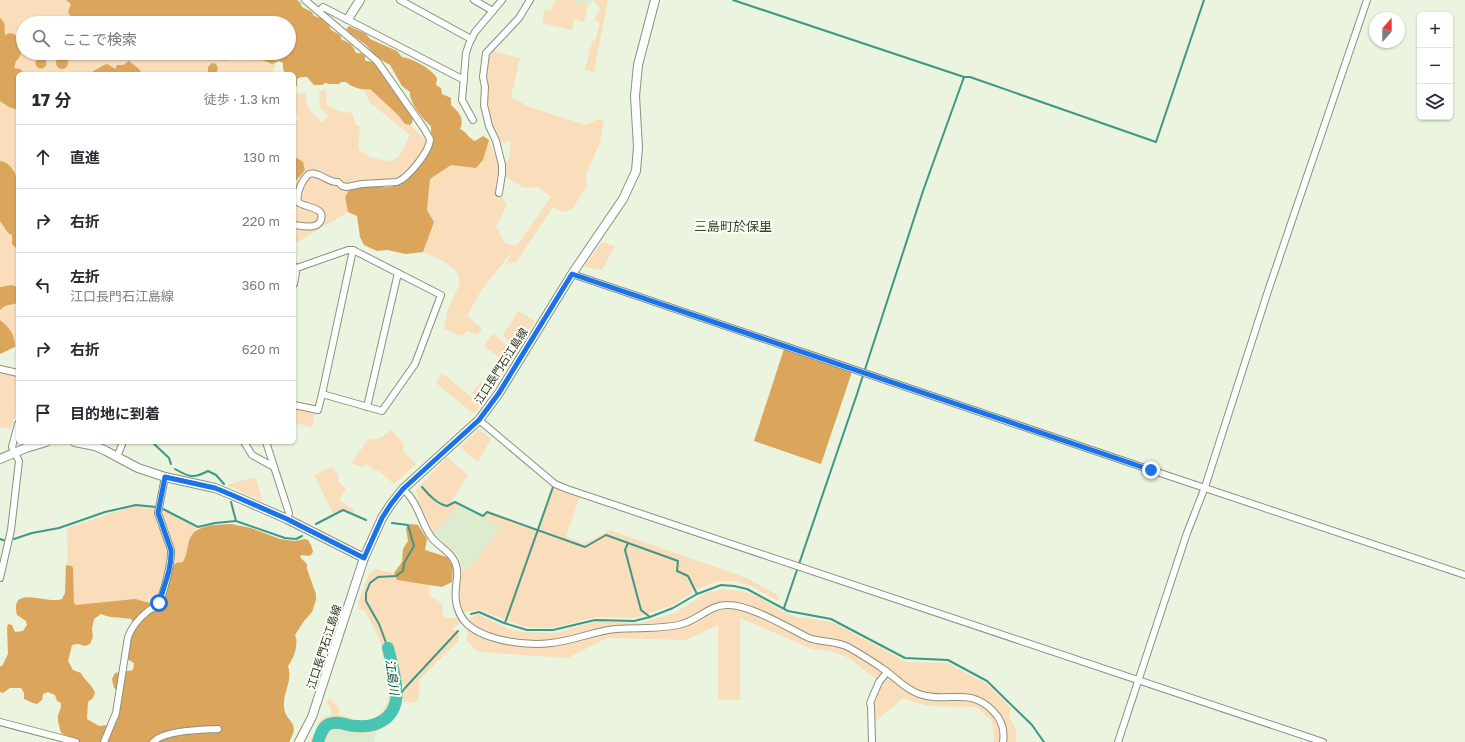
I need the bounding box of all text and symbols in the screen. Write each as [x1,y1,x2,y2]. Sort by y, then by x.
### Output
north arrow [1369,12,1405,48]
map controls [1417,12,1453,120]
button: + [1417,12,1453,48]
search box [16,16,296,60]
icon: search [30,27,52,49]
text: ここで検索 [62,30,137,48]
button: − [1417,48,1453,84]
button: layers [1417,84,1453,120]
text: 17 分 [32,89,71,110]
text: 徒歩 · 1.3 km [204,91,280,107]
icon: ahead [32,146,54,168]
text: 直進 [70,148,100,166]
text: 130 m [243,149,280,165]
icon: right [32,210,54,232]
text: 右折 [70,212,100,230]
text: 220 m [242,213,280,229]
district label: 三島町於保里 [694,218,772,234]
text: 左折 [70,267,100,285]
icon: left [32,274,54,296]
text: 360 m [242,277,280,293]
text: 江口長門石江島線 [70,288,174,304]
street label: 江口長門石江島線 [471,325,530,406]
icon: right [32,338,54,360]
text: 右折 [70,340,100,358]
text: 620 m [242,341,280,357]
icon: arrive [32,402,54,424]
text: 目的地に到着 [70,404,160,422]
route end [1142,461,1160,479]
route start [150,594,168,612]
street label: 江口長門石江島線 [304,603,343,691]
water label: 江島川 [383,658,403,698]

